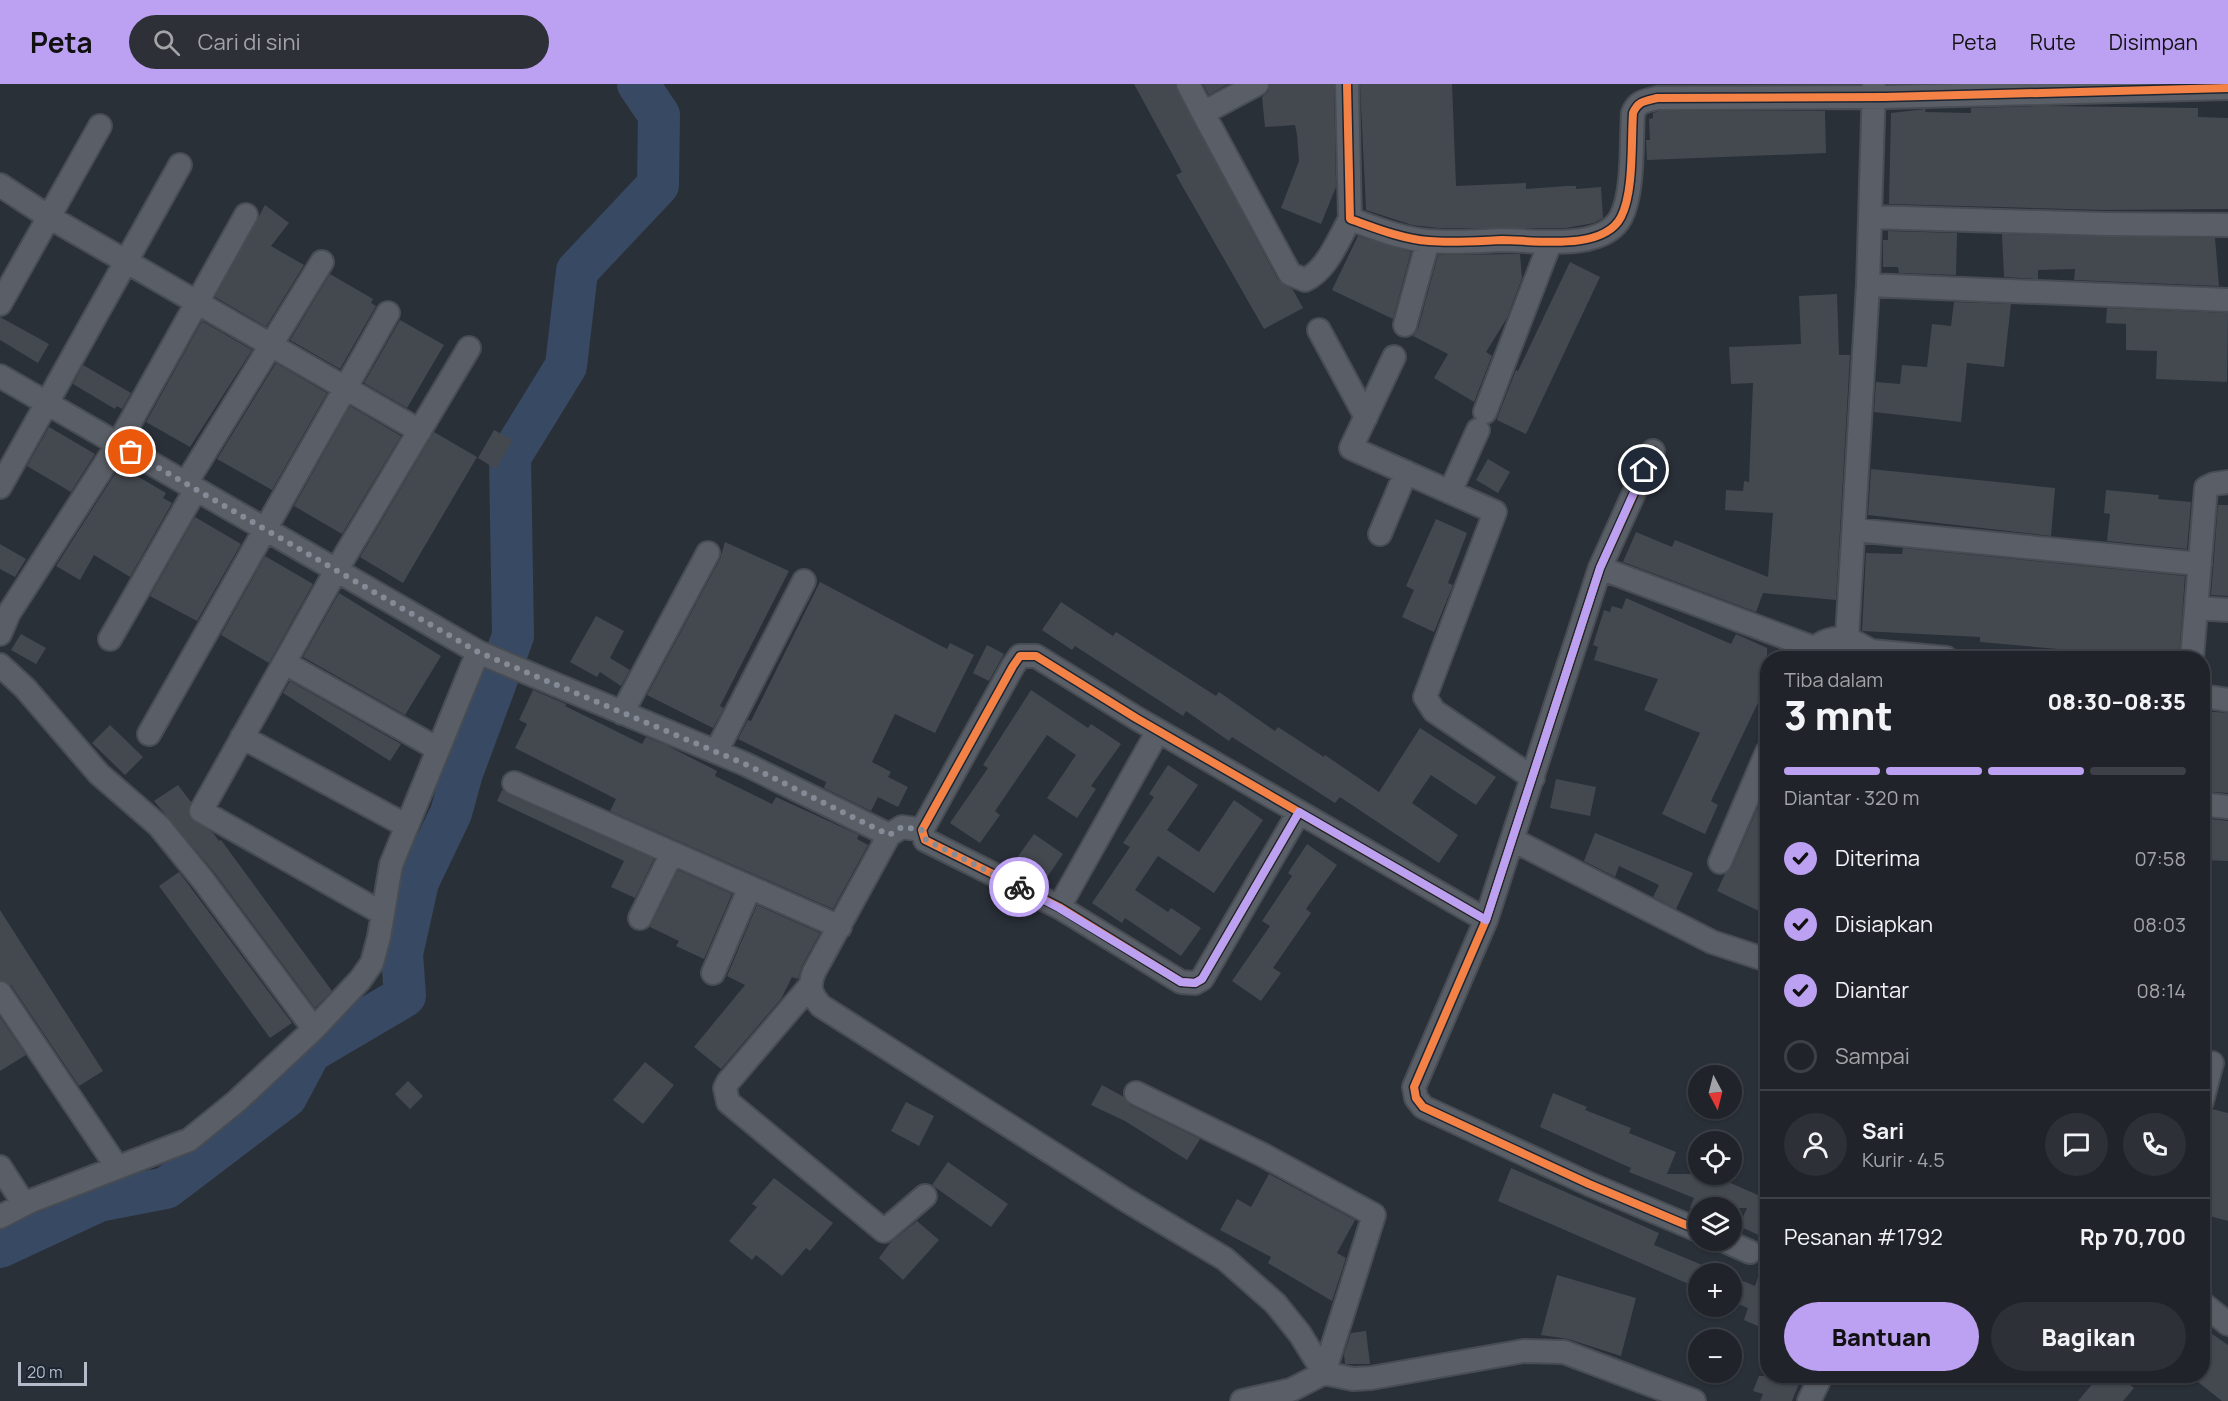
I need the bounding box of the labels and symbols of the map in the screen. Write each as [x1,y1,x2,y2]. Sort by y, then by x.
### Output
pin [105,426,156,477]
pin [1618,444,1669,495]
courier [989,857,1049,917]
north arrow [1688,1065,1742,1119]
scale bar [18,1359,87,1386]

